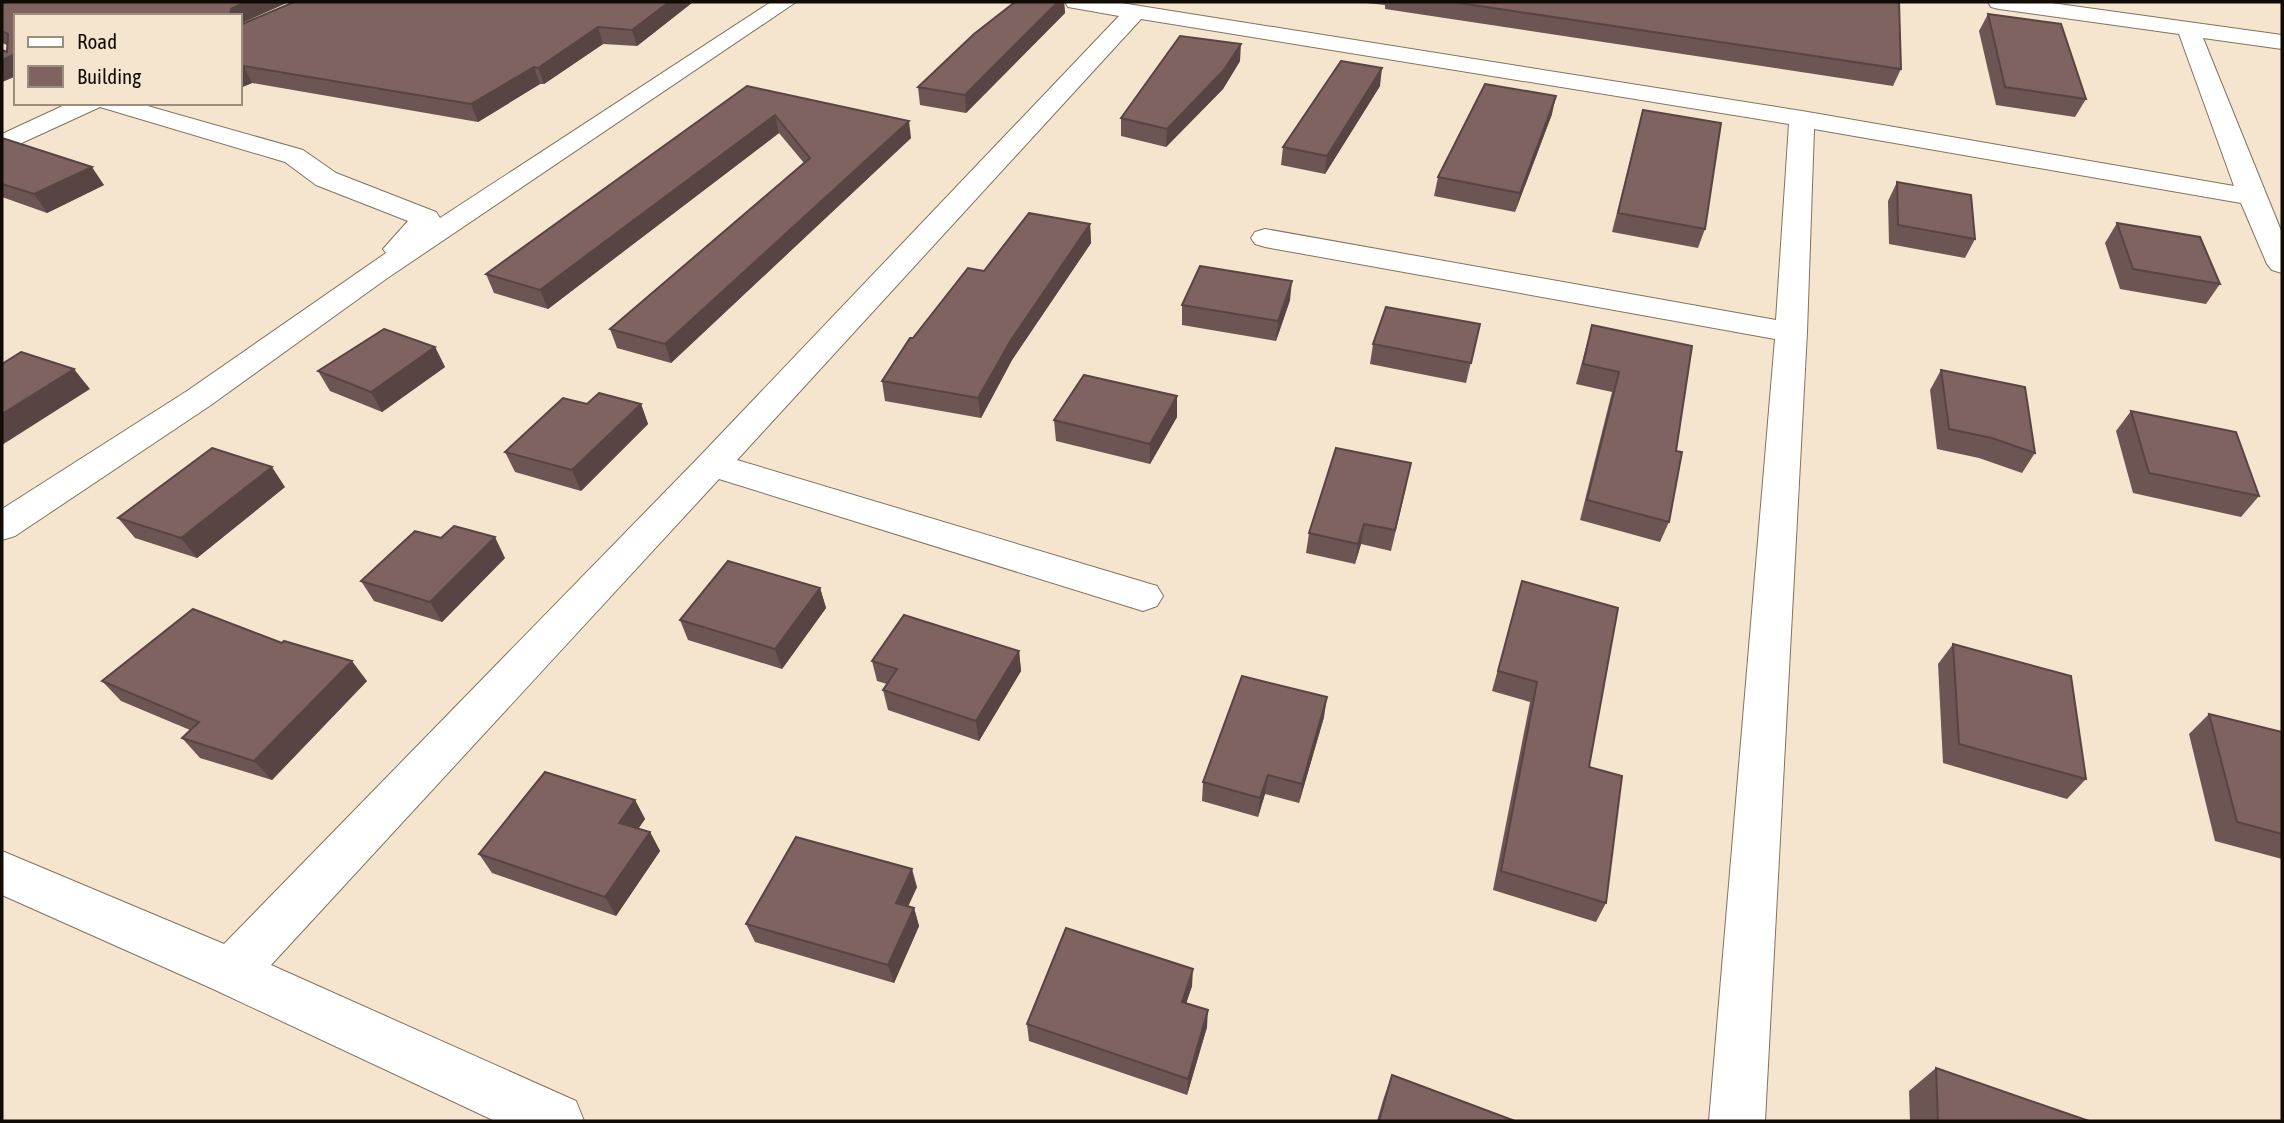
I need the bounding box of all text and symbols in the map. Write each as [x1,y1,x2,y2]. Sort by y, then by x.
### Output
legend [14,14,242,105]
text: Road [77,29,117,53]
text: Building [77,64,141,88]

